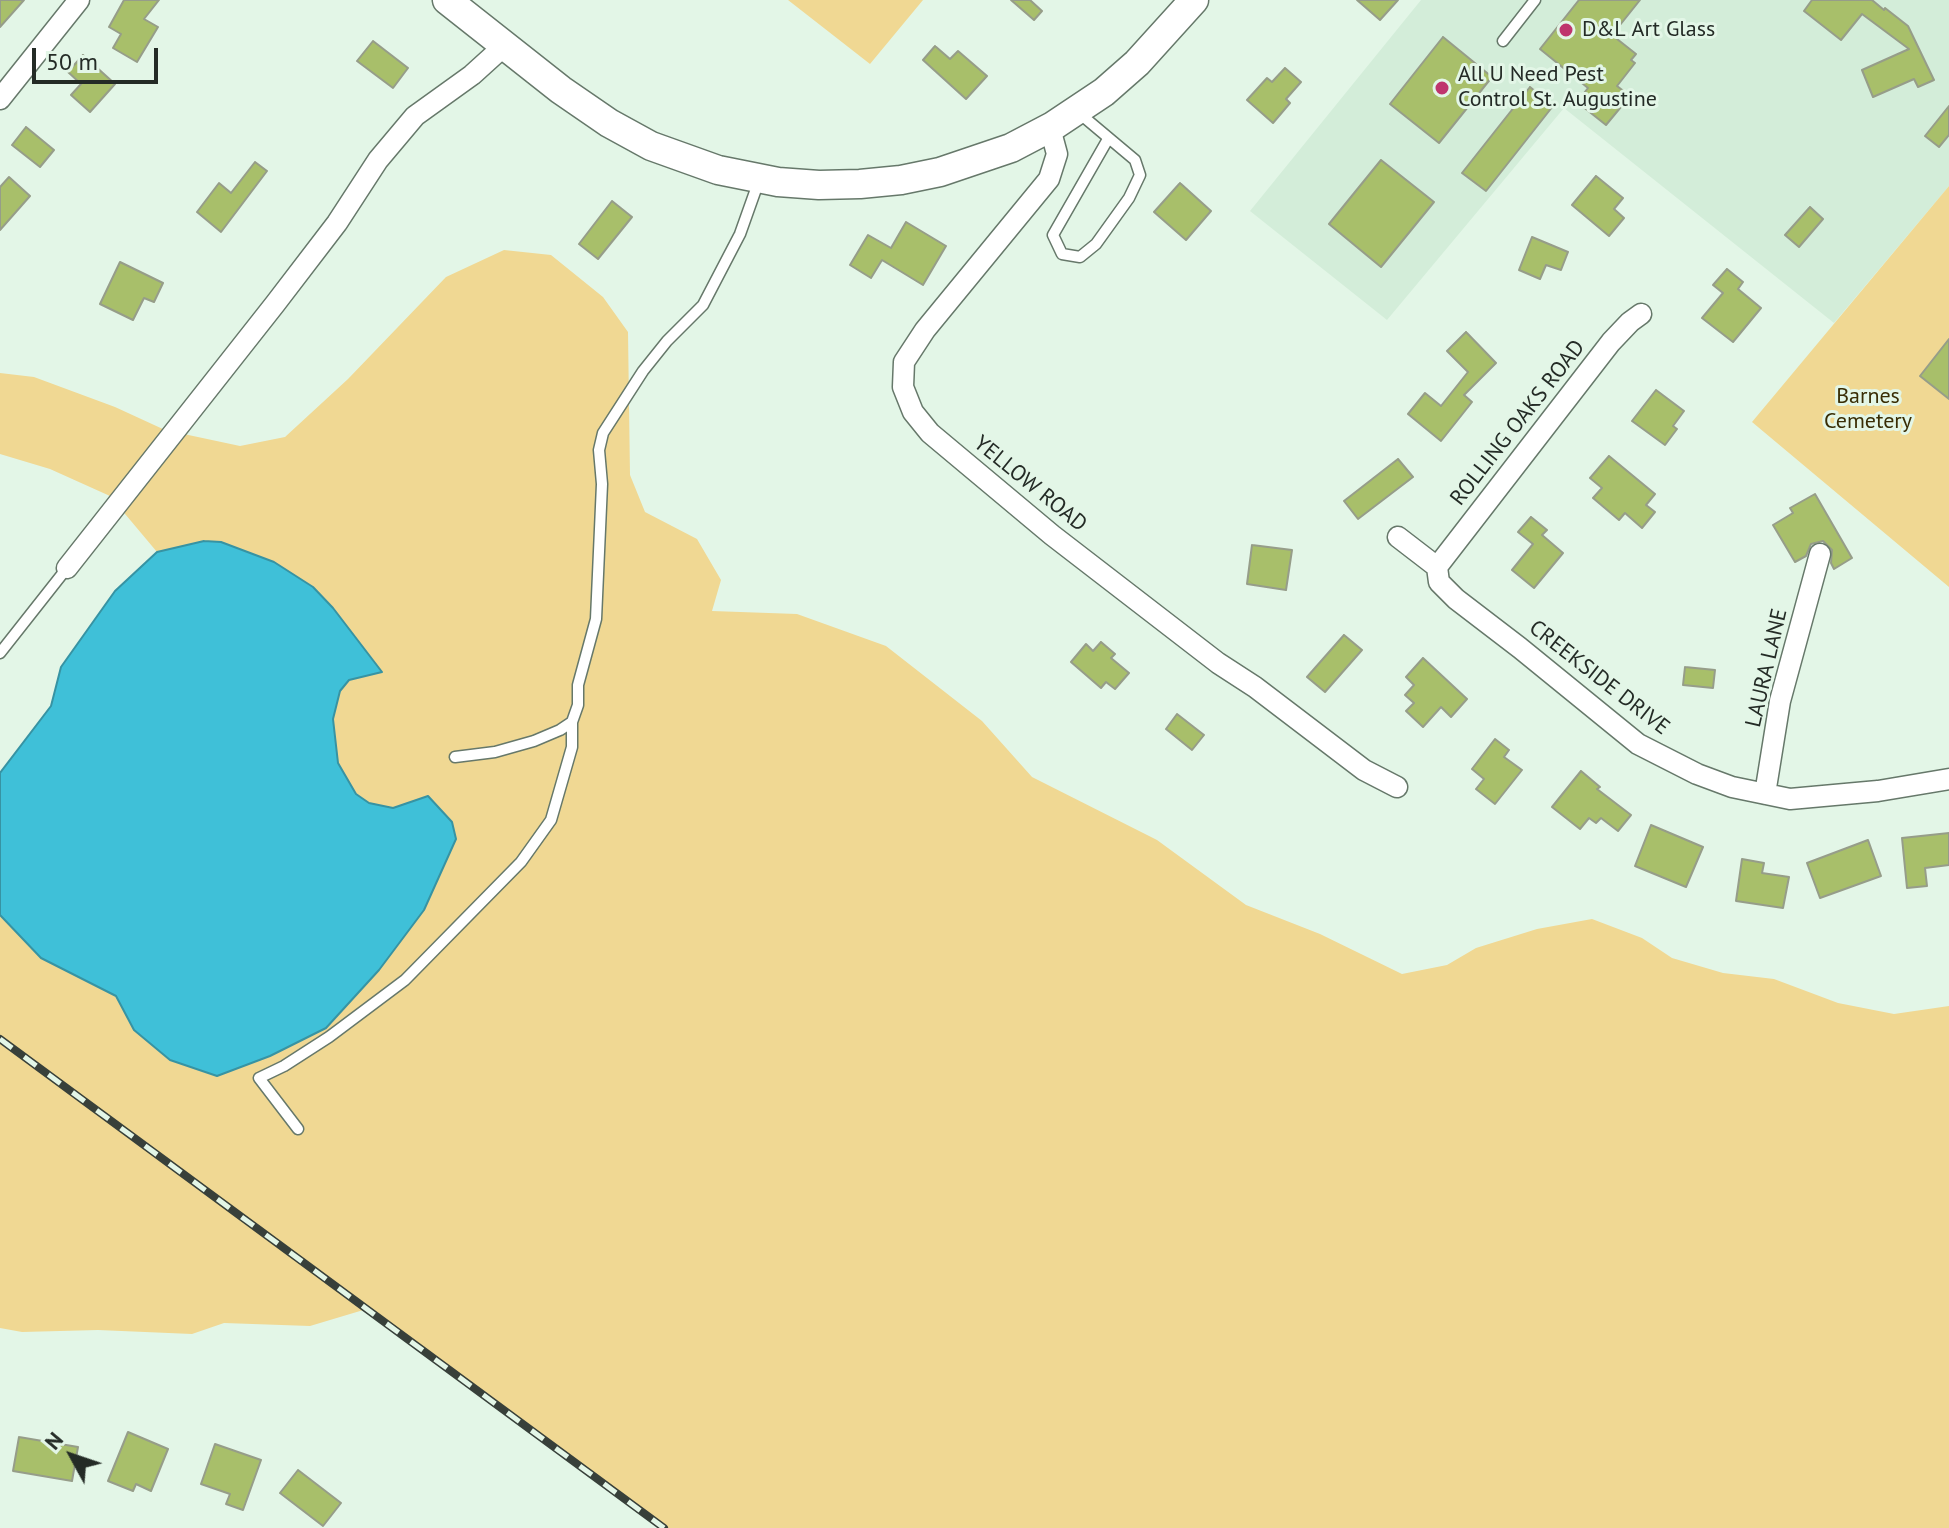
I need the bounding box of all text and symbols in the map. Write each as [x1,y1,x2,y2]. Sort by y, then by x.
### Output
place label: D&L Art Glass [1582,17,1715,43]
marker: D&L Art Glass [1557,21,1575,39]
scale bar [36,32,162,82]
text: 50 m [46,46,98,77]
place label: All U Need Pest Control St. Augustine [1458,62,1657,114]
marker: All U Need Pest Control St. Augustine [1433,79,1451,97]
street label: ROLLING OAKS ROAD [1445,335,1591,511]
park label: Barnes Cemetery [1824,384,1912,436]
street label: YELLOW ROAD [968,430,1092,538]
street label: LAURA LANE [1741,606,1793,730]
street label: CREEKSIDE DRIVE [1524,615,1674,741]
north arrow [32,1416,112,1496]
text: N [38,1426,69,1455]

